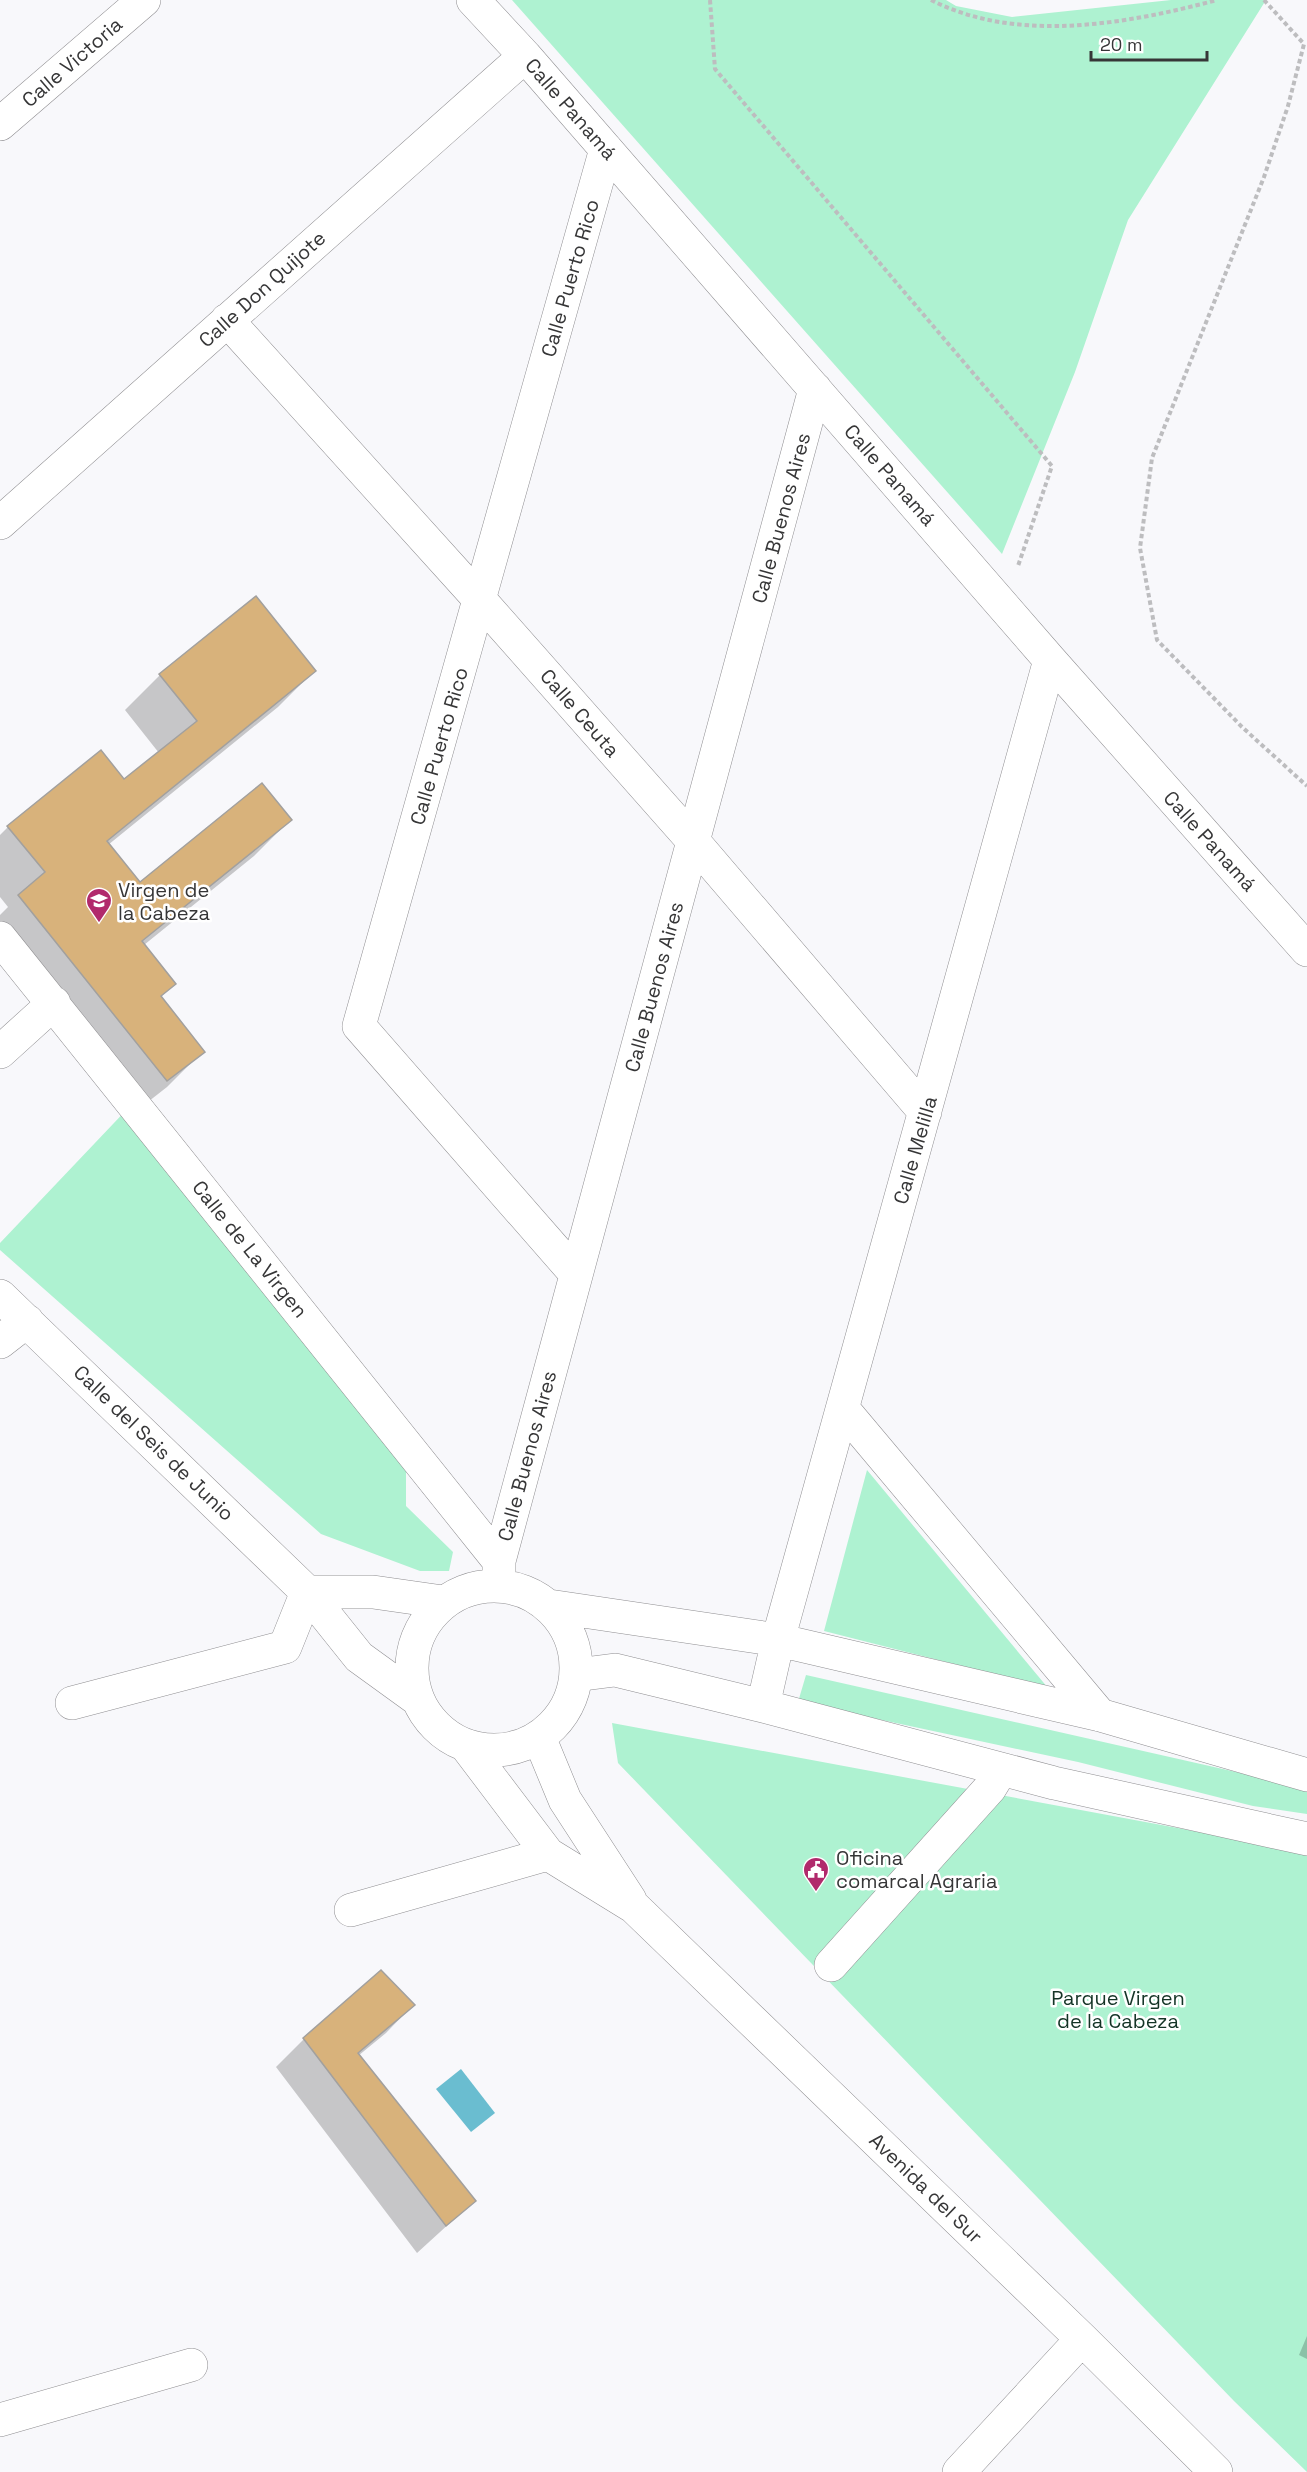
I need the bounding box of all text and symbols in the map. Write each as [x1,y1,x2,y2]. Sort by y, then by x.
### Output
street label: Calle Victoria [16,11,128,113]
scale bar [1091,24,1206,62]
text: 20 m [1100,33,1143,56]
street label: Calle Panamá [520,53,622,165]
street label: Calle Puerto Rico [535,196,605,360]
street label: Calle Don Quijote [193,225,331,353]
street label: Calle Panamá [839,419,941,531]
street label: Calle Buenos Aires [746,430,816,606]
street label: Calle Ceuta [535,663,625,763]
street label: Calle Puerto Rico [404,664,474,828]
street label: Calle Panamá [1158,785,1262,897]
place label: Virgen de la Cabeza [118,877,210,926]
school or university icon: Virgen de la Cabeza [84,886,114,924]
street label: Calle Buenos Aires [619,899,689,1075]
street label: Calle Melilla [887,1093,943,1207]
street label: Calle de La Virgen [187,1175,313,1323]
street label: Calle del Seis de Junio [68,1359,240,1527]
street label: Calle Buenos Aires [492,1368,562,1544]
place label: Oficina comarcal Agraria [836,1845,998,1894]
public building icon: Oficina comarcal Agraria [801,1855,831,1893]
park label: Parque Virgen de la Cabeza [1051,1985,1185,2034]
street label: Avenida del Sur [864,2127,988,2249]

